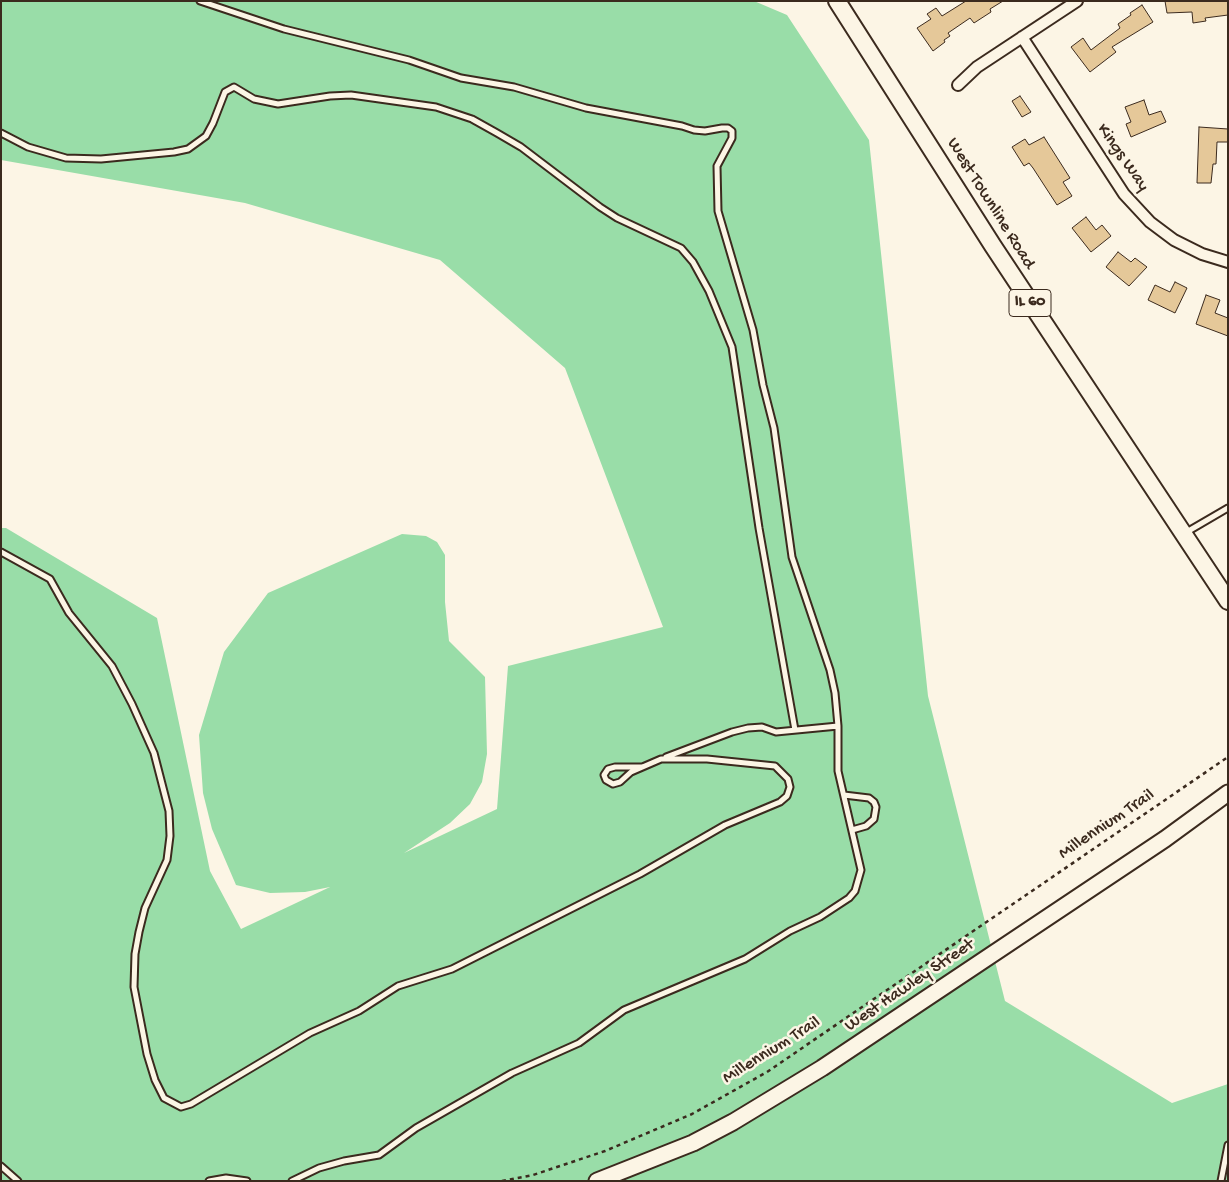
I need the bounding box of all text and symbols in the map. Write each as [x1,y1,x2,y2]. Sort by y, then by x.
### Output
street label: Kings Way [1091,120,1153,196]
street label: West Townline Road [941,134,1039,274]
road number: IL 60 [1009,290,1051,316]
street label: Millennium Trail [1055,785,1159,865]
street label: West Hawley Street [841,935,979,1037]
street label: Millennium Trail [719,1012,825,1090]

